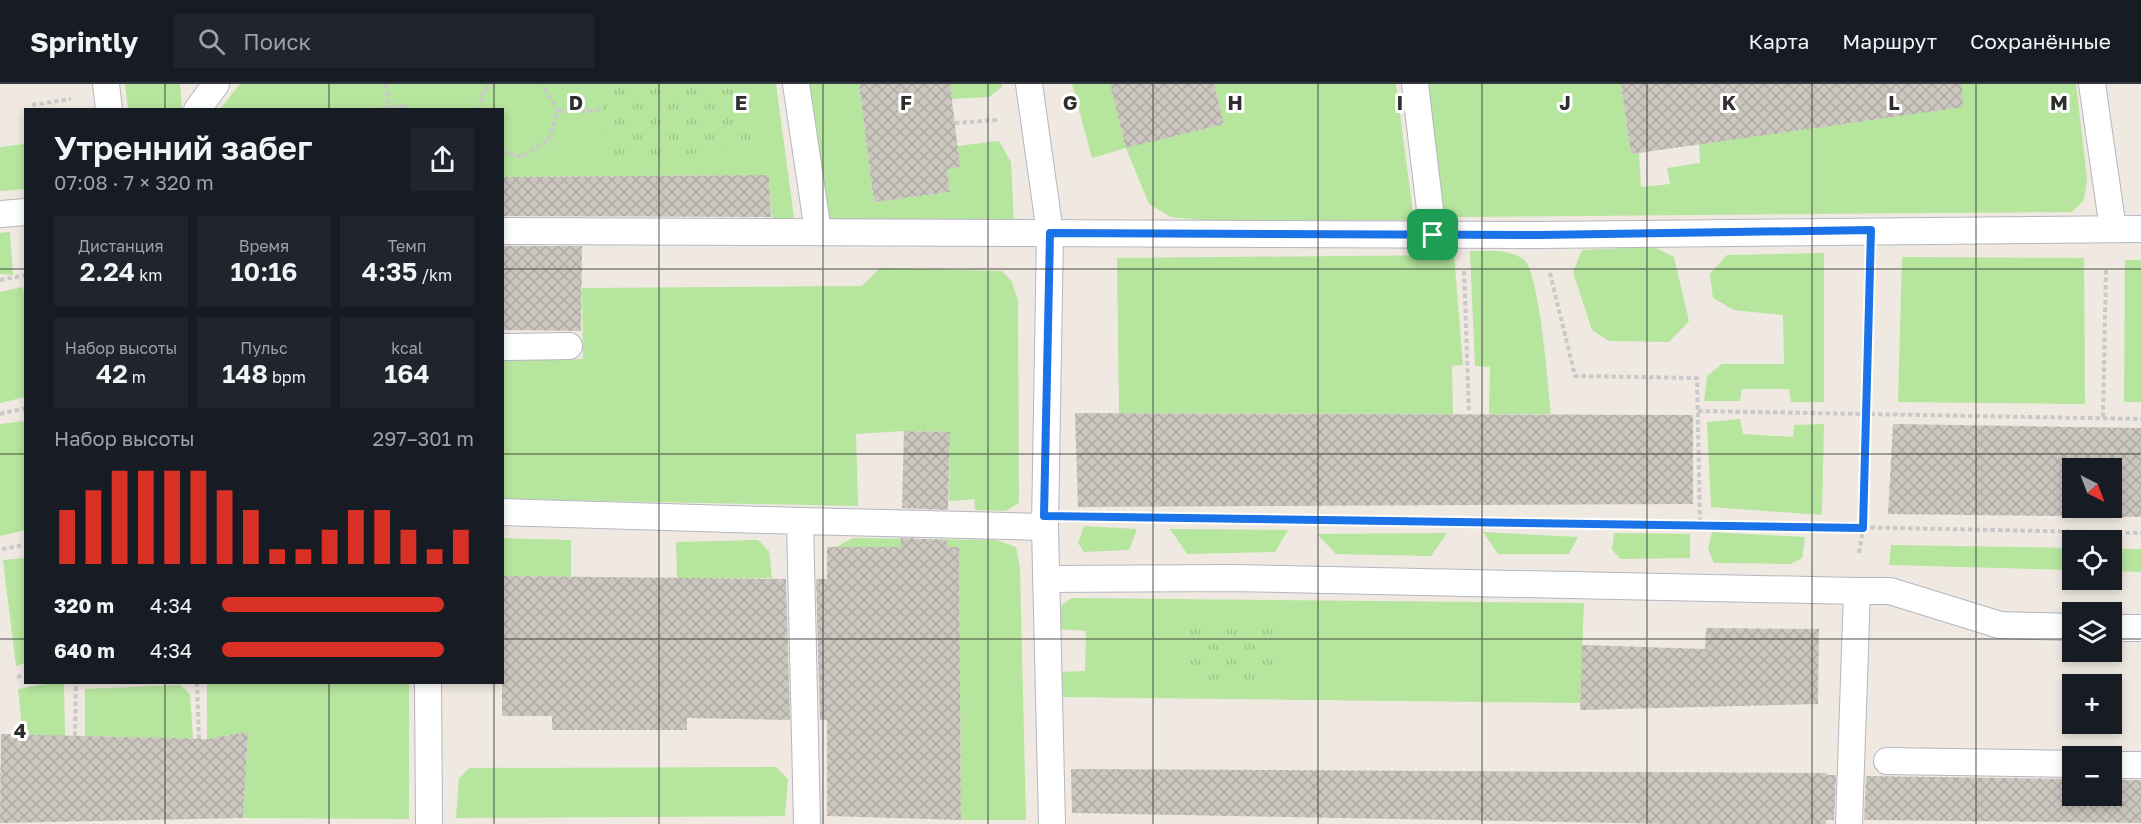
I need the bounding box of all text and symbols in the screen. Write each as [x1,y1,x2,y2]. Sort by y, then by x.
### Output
search box [174,14,594,68]
text: Sprintly [30,25,138,58]
icon: search [195,25,228,58]
text: Поиск [243,28,311,55]
text: Карта [1748,28,1809,54]
text: Маршрут [1842,28,1937,54]
text: Сохранённые [1970,28,2111,54]
text: D [569,90,583,114]
text: E [735,90,747,114]
text: F [900,90,912,114]
text: G [1063,90,1077,114]
text: H [1227,90,1243,114]
text: I [1397,90,1403,114]
text: J [1559,90,1571,114]
text: K [1722,90,1737,114]
text: L [1888,90,1900,114]
text: M [2050,90,2068,114]
text: Утренний забег [54,128,312,167]
button: share [411,128,474,191]
text: 07:08 · 7 × 320 m [54,170,214,194]
pin [1407,209,1458,260]
icon: arrive [1416,218,1449,251]
text: Дистанция [78,236,164,256]
text: Время [239,236,289,256]
text: Темп [388,236,426,256]
text: 2.24 [80,256,135,287]
text: 10:16 [230,256,298,287]
text: 4:35 [362,256,417,287]
text: km [135,265,162,285]
text: /km [417,265,452,285]
text: Набор высоты [65,338,177,358]
text: Пульс [240,338,288,358]
text: kcal [391,338,423,358]
text: 42 [96,358,128,389]
text: 148 [222,358,268,389]
text: 164 [384,358,430,389]
text: m [128,367,146,387]
text: bpm [268,367,306,387]
text: Набор высоты [54,426,195,450]
text: 297–301 m [373,426,474,450]
north arrow [2062,458,2122,518]
map controls [2062,458,2122,806]
button: locate [2062,530,2122,590]
text: 320 m [54,593,114,617]
text: 4:34 [150,593,192,617]
button: layers [2062,602,2122,662]
text: 640 m [54,638,115,662]
text: 4:34 [150,638,192,662]
button: + [2062,674,2122,734]
text: 4 [14,718,26,742]
button: − [2062,746,2122,806]

